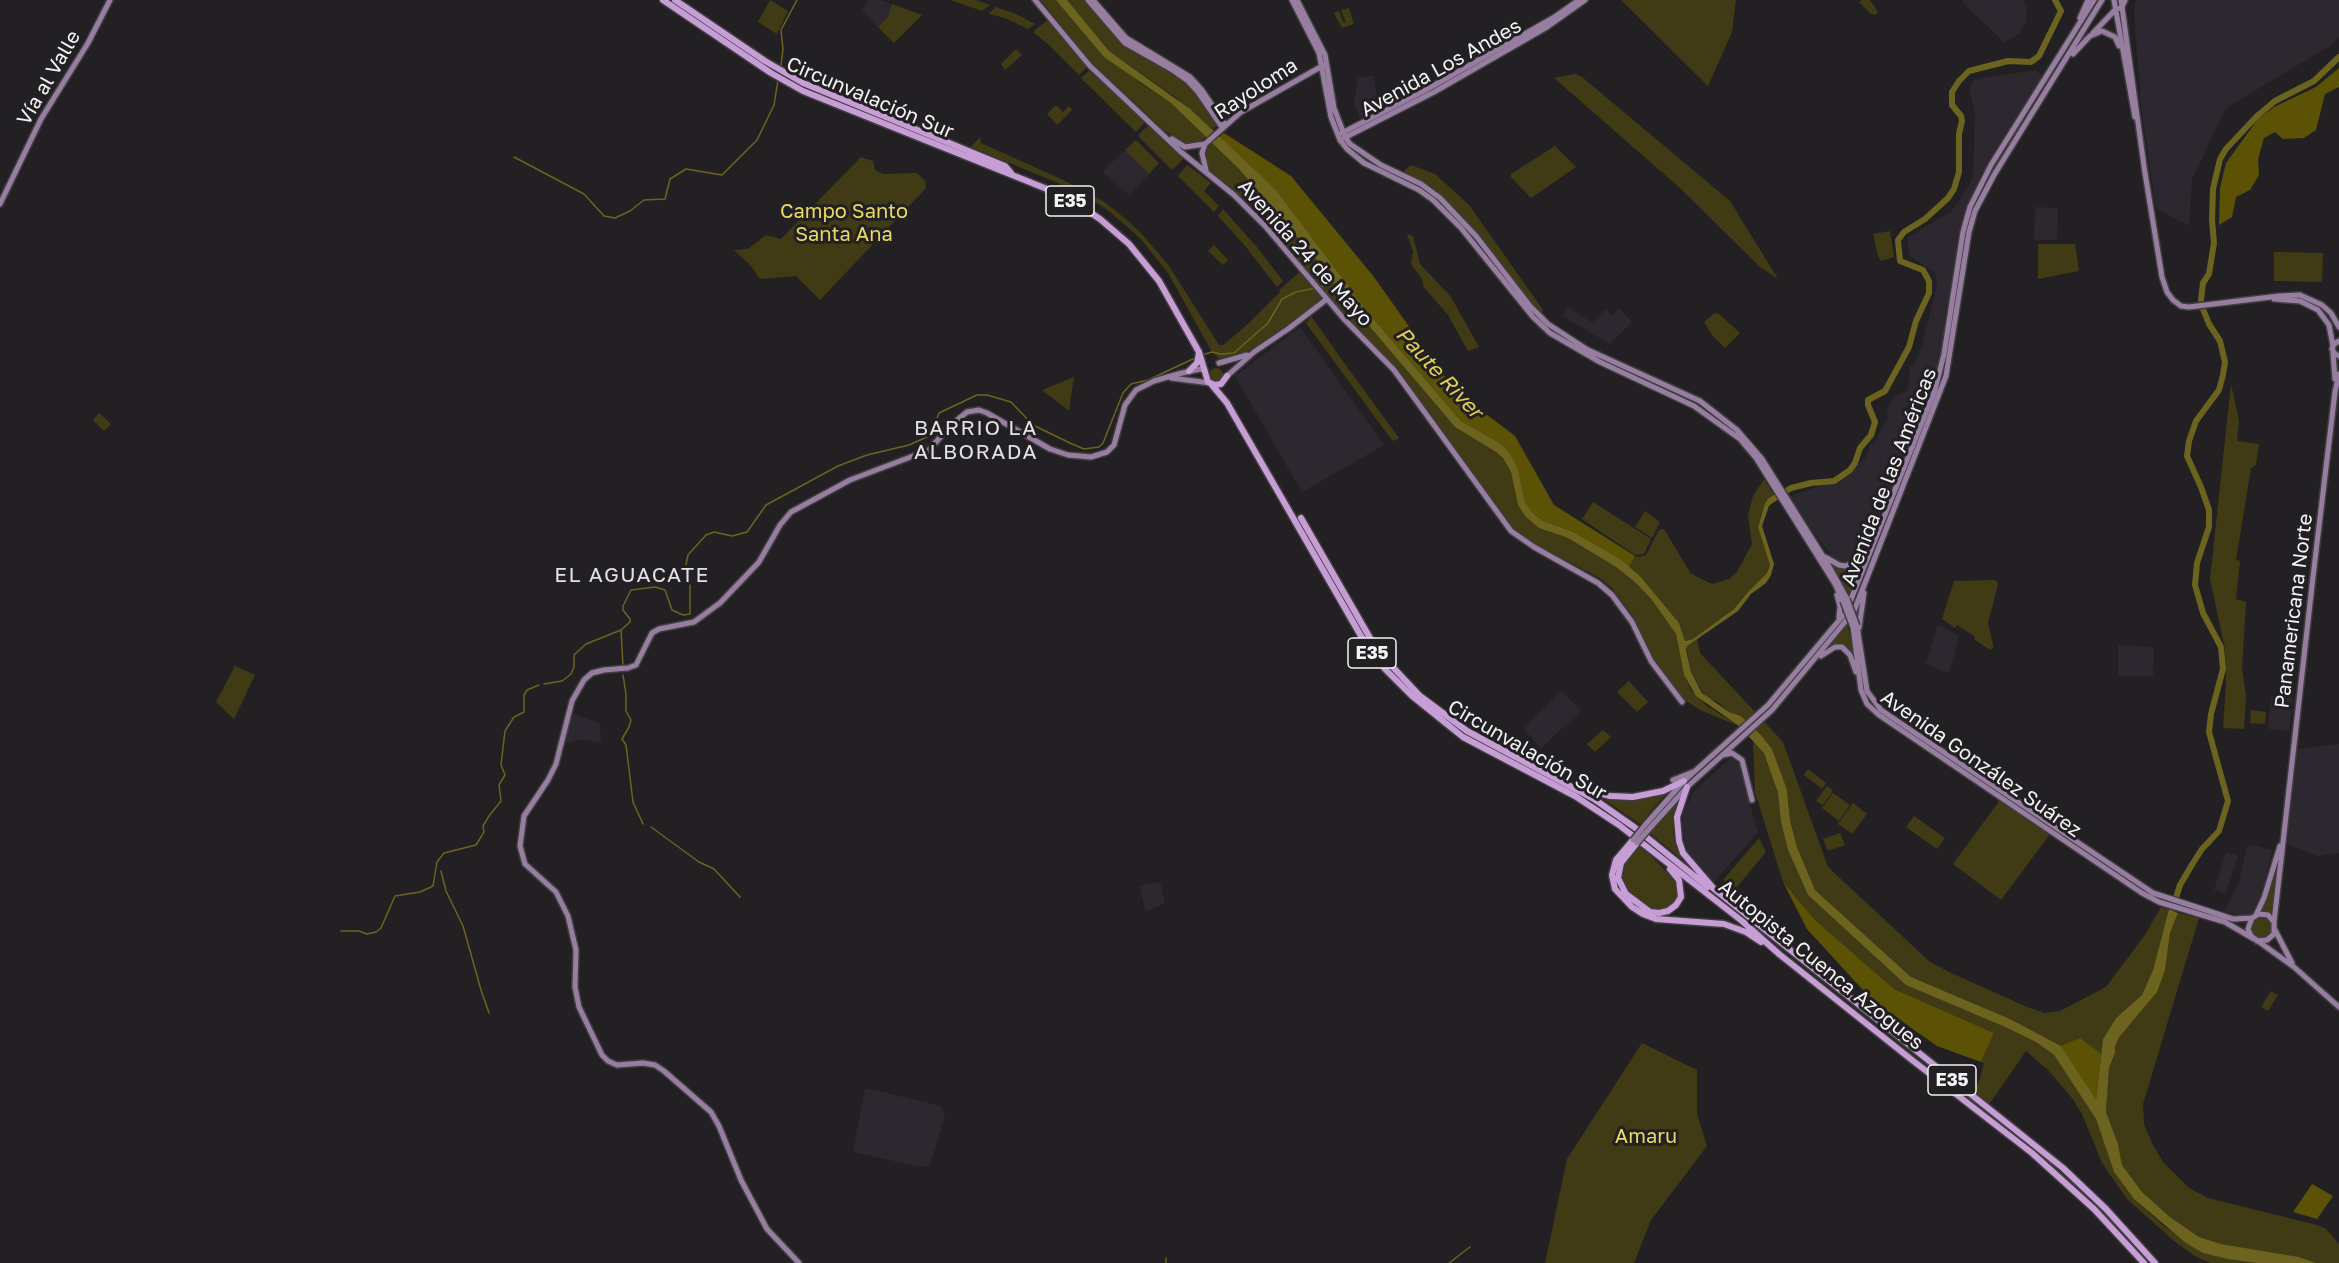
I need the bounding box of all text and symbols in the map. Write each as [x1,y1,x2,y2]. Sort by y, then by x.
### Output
street label: Avenida Los Andes [1357,14,1525,122]
street label: Vía al Valle [12,26,86,130]
street label: Circunvalación Sur [783,52,957,144]
street label: Rayoloma [1210,53,1302,125]
street label: Avenida 24 de Mayo [1233,175,1377,331]
road number: E35 [1046,186,1094,216]
park label: Campo Santo Santa Ana [780,200,908,247]
water label: Paute River [1390,322,1488,424]
street label: Avenida de las Américas [1836,365,1942,589]
district label: BARRIO LA ALBORADA [914,415,1038,465]
street label: Panamericana Norte [2270,512,2318,710]
district label: EL AGUACATE [554,562,710,588]
road number: E35 [1348,638,1396,668]
street label: Avenida González Suárez [1876,686,2086,842]
street label: Circunvalación Sur [1443,695,1611,805]
street label: Autopista Cuenca Azogues [1714,875,1928,1055]
road number: E35 [1928,1065,1976,1095]
park label: Amaru [1615,1125,1677,1149]

